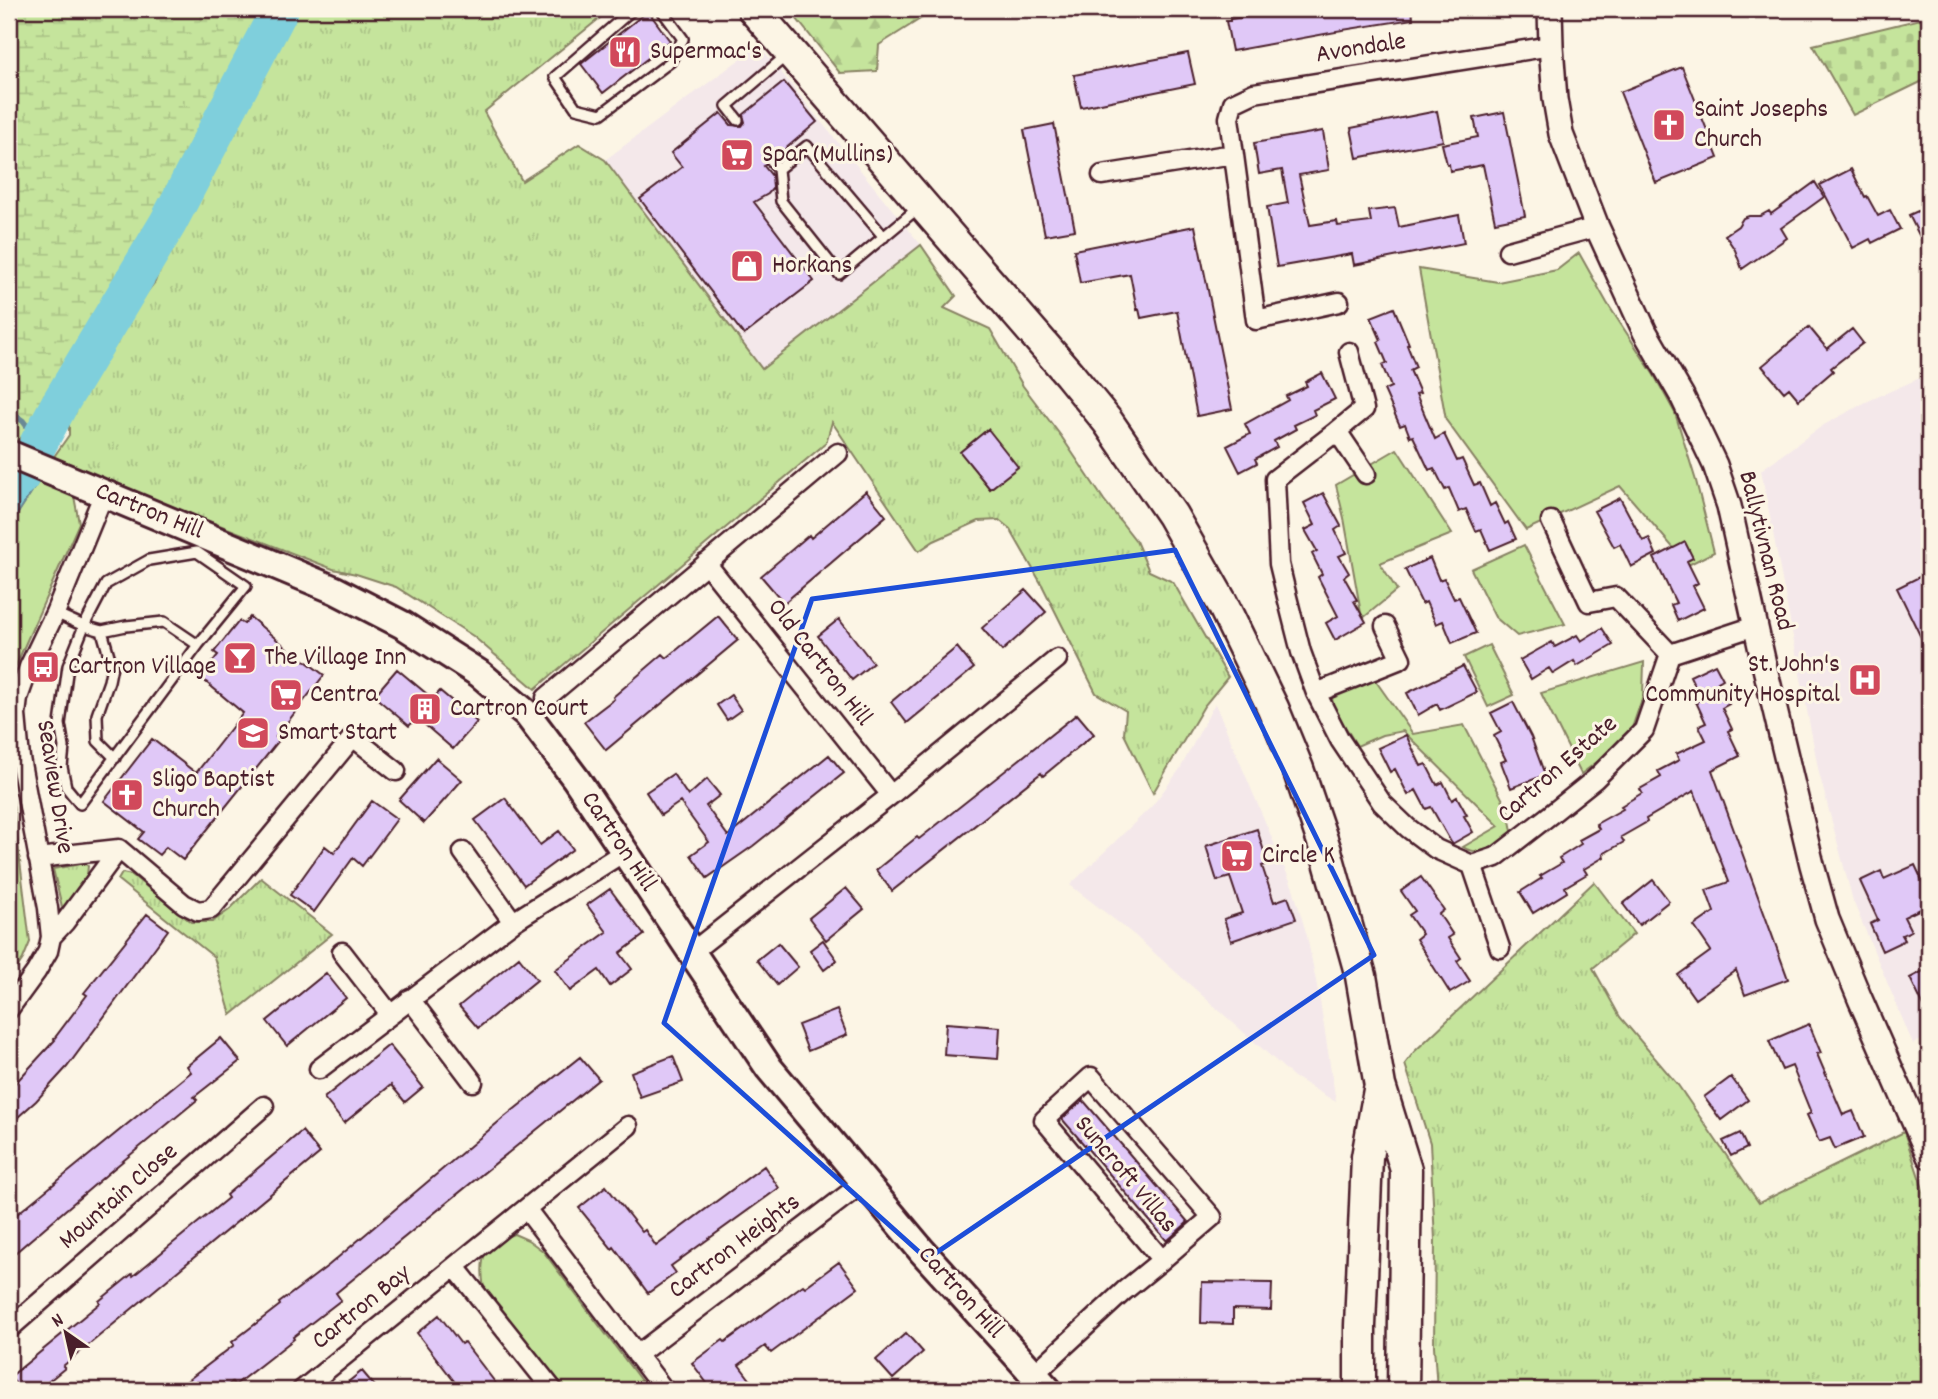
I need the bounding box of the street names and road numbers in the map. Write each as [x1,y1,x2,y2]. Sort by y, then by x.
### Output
street label: Avondale [1313,24,1409,74]
street label: Ballytivnan Road [1727,467,1803,635]
street label: Cartron Hill [89,474,209,550]
street label: Old Cartron Hill [757,591,881,735]
street label: Cartron Estate [1490,707,1626,833]
street label: Seaview Drive [25,717,83,857]
street label: Cartron Hill [571,784,665,900]
street label: Suncroft Villas [1065,1108,1185,1242]
street label: Mountain Close [51,1135,187,1259]
street label: Cartron Heights [661,1185,809,1309]
street label: Cartron Hill [908,1238,1012,1348]
street label: Cartron Bay [304,1256,420,1360]

